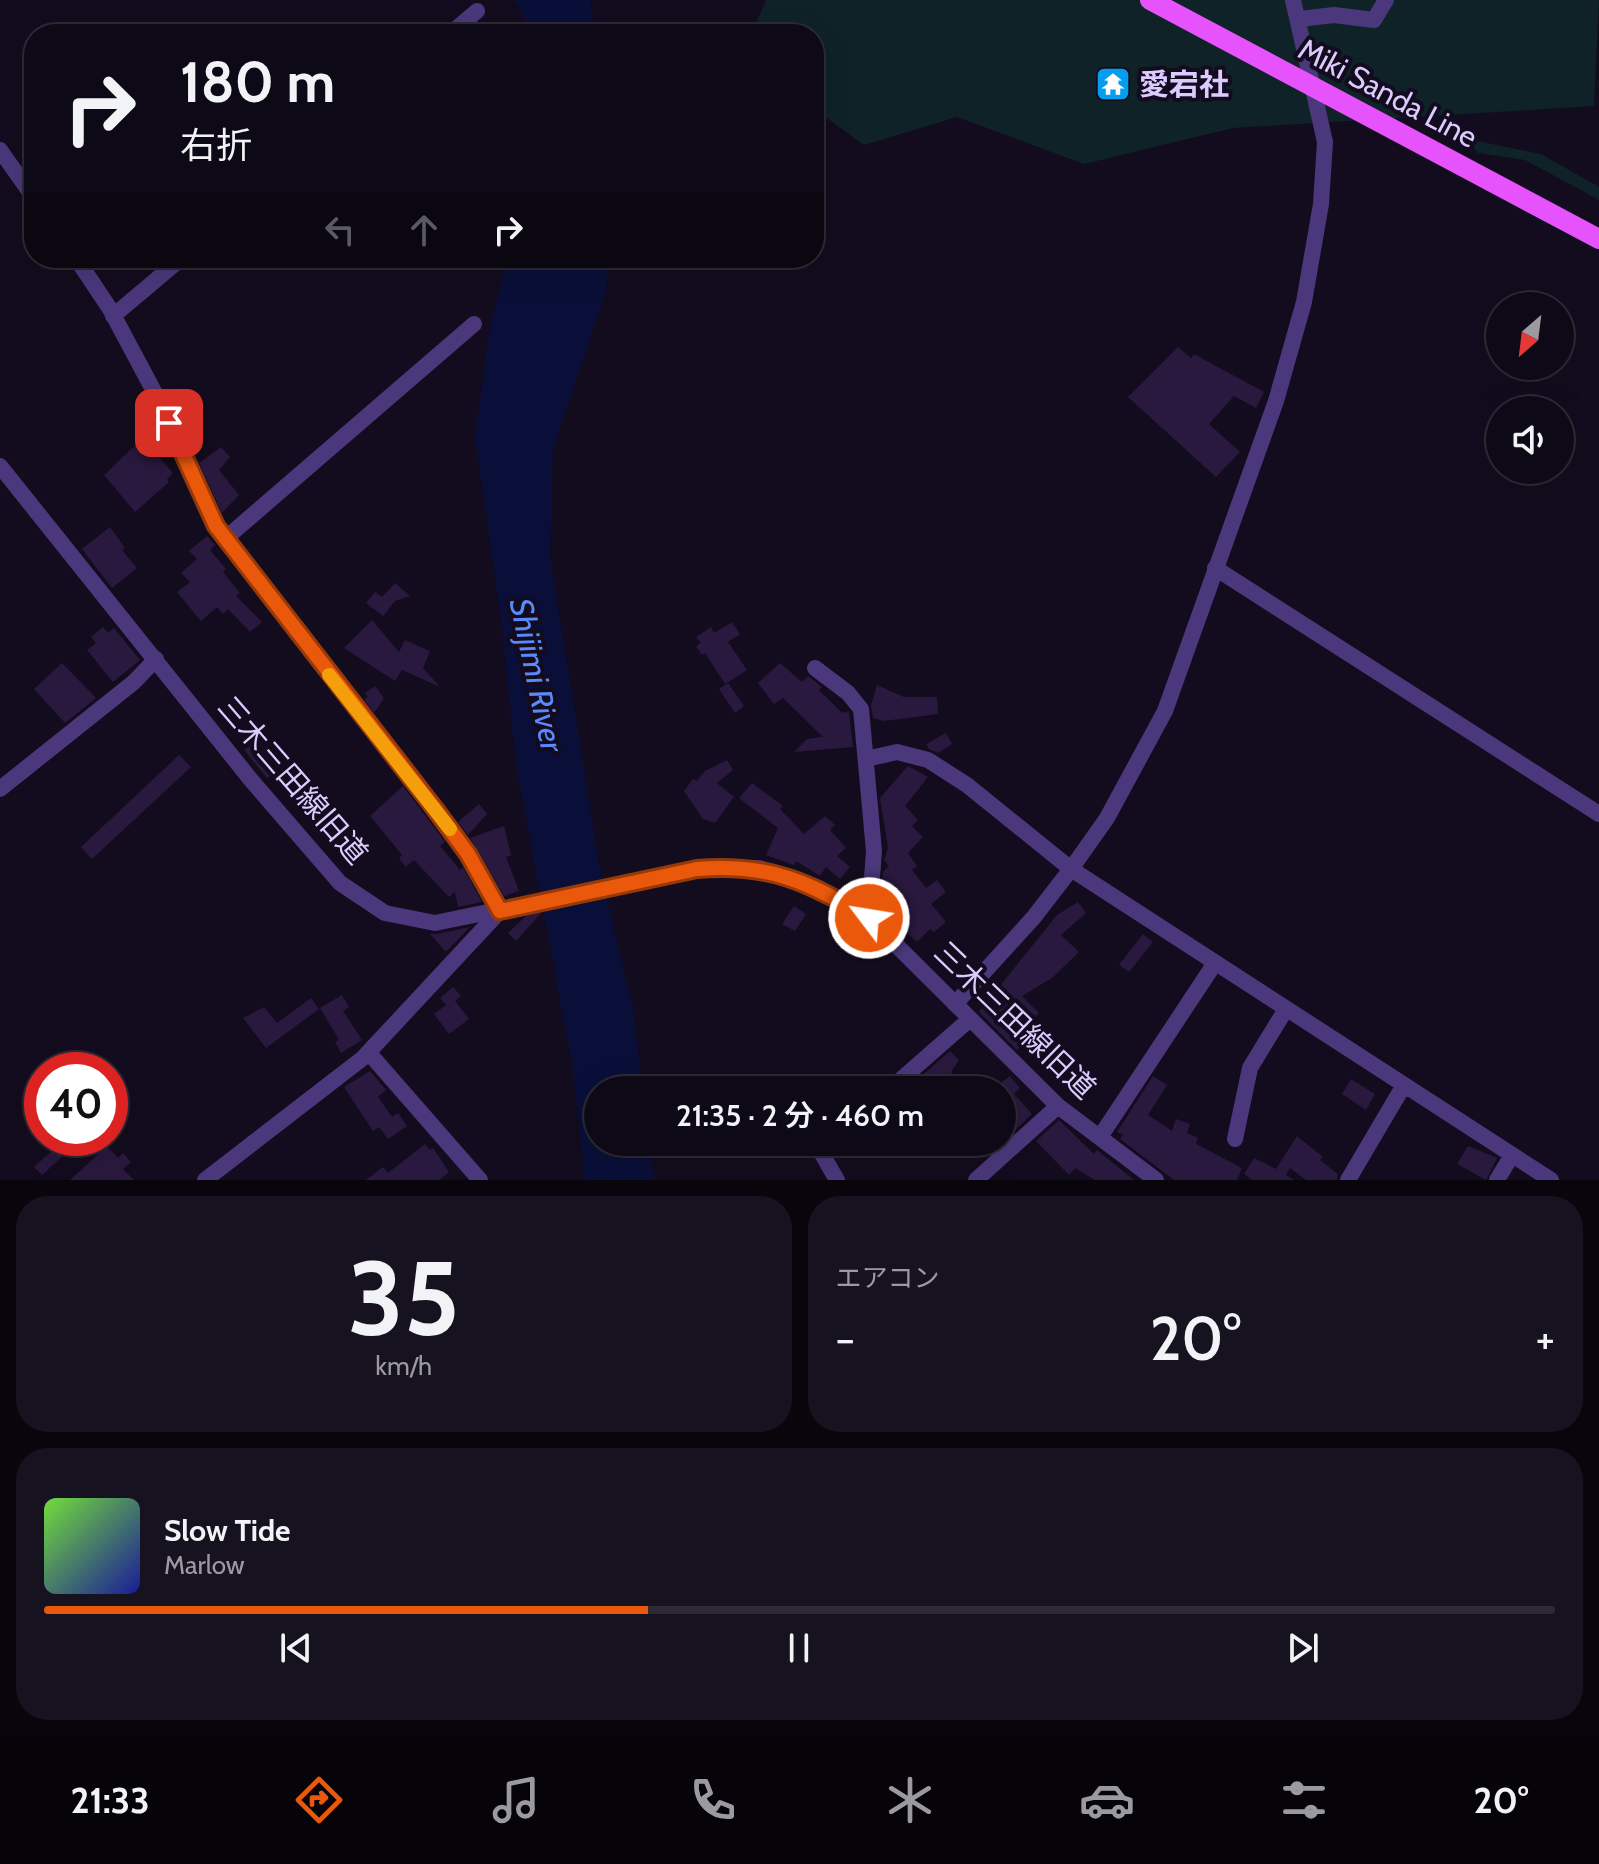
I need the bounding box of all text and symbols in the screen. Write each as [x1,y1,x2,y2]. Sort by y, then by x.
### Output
street label: Miki Sanda Line [1292,30,1484,156]
text: 180 m [180,48,335,116]
icon: right [48,56,152,160]
temple icon: 愛宕社 [1094,65,1132,103]
place label: 愛宕社 [1139,66,1229,103]
text: 右折 [180,123,252,167]
icon: left [318,208,362,252]
icon: ahead [402,208,446,252]
icon: right [486,208,530,252]
north arrow [1486,292,1574,380]
map controls [1486,292,1574,484]
pin [135,389,203,457]
button: sound [1486,396,1574,484]
icon: arrive [147,401,191,445]
water label: Shijimi River [502,595,573,757]
street label: 三木三田線旧道 [210,689,376,871]
position arrow [827,876,911,960]
street label: 三木三田線旧道 [927,934,1103,1106]
speed limit sign: 40 [24,1052,128,1156]
text: 21:35 · 2 分 · 460 m [676,1097,924,1134]
text: 35 [348,1235,460,1361]
text: エアコン [836,1262,940,1294]
text: 20° [1150,1302,1241,1375]
text: − [836,1312,855,1365]
text: + [1536,1312,1555,1365]
text: km/h [375,1350,432,1382]
text: Slow Tide [164,1512,291,1549]
text: Marlow [164,1549,245,1581]
icon: previous [274,1626,318,1670]
icon: pause [777,1626,821,1670]
icon: next [1281,1626,1325,1670]
icon: directions [291,1772,347,1828]
icon: music [488,1772,544,1828]
icon: phone [685,1772,741,1828]
icon: climate [882,1772,938,1828]
icon: car [1079,1772,1135,1828]
icon: filters [1276,1772,1332,1828]
text: 21:33 [71,1778,150,1822]
text: 20° [1473,1778,1528,1822]

